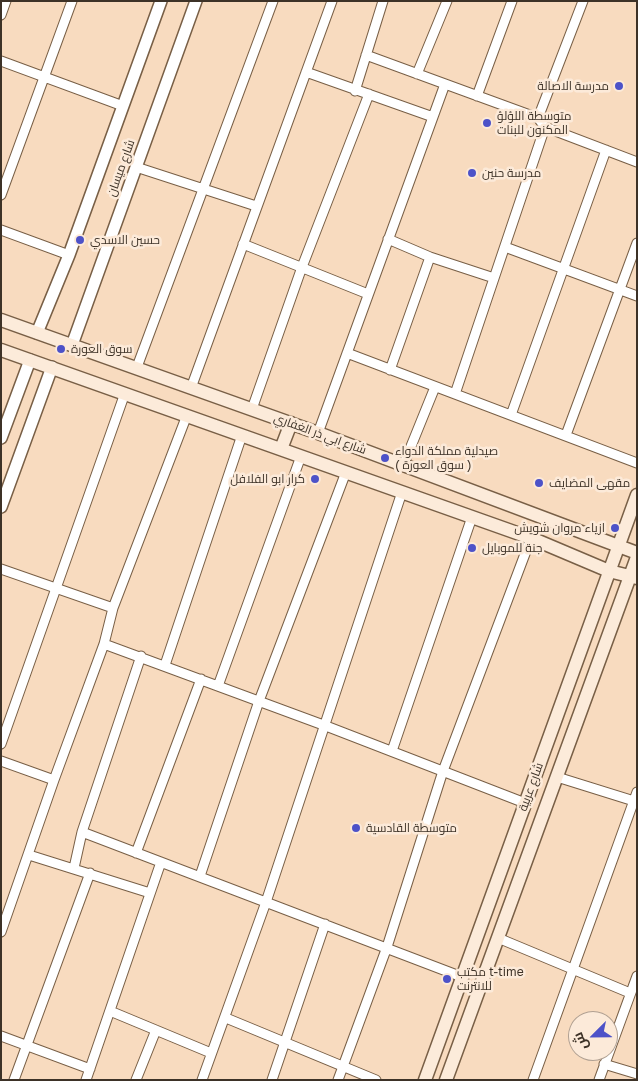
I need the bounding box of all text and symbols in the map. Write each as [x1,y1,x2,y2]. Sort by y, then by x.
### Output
place label: مدرسة الاصالة [537,79,609,93]
marker: مدرسة الاصالة [613,80,625,92]
place label: متوسطة اللؤلؤ المكنون للبنات [497,109,571,137]
marker: متوسطة اللؤلؤ المكنون للبنات [481,117,493,129]
street label: شارع ميسان [104,138,138,198]
place label: مدرسة حنين [482,166,541,180]
marker: مدرسة حنين [466,167,478,179]
place label: حسين الاسدي [90,233,160,247]
marker: حسين الاسدي [74,234,86,246]
place label: سوق العورة [71,342,132,356]
marker: سوق العورة [55,343,67,355]
street label: شارع ابي ذر الغفاري [272,411,368,457]
place label: صيدلية مملكة الدواء ( سوق العورة ) [395,444,498,472]
marker: صيدلية مملكة الدواء ( سوق العورة ) [379,452,391,464]
place label: كرار ابو الفلافل [230,472,305,486]
marker: كرار ابو الفلافل [309,473,321,485]
place label: مقهى المضايف [549,476,630,490]
marker: مقهى المضايف [533,477,545,489]
place label: ازياء مروان شويش [514,521,605,535]
marker: ازياء مروان شويش [609,522,621,534]
place label: جنة للموبايل [482,541,542,555]
marker: جنة للموبايل [466,542,478,554]
street label: شارع عربية [516,761,546,813]
place label: متوسطة القادسية [366,821,457,835]
marker: متوسطة القادسية [350,822,362,834]
place label: مكتب t-time للانترنت [457,965,524,993]
marker: مكتب t-time للانترنت [441,973,453,985]
north arrow [568,1011,618,1061]
text: ش [568,1030,591,1053]

